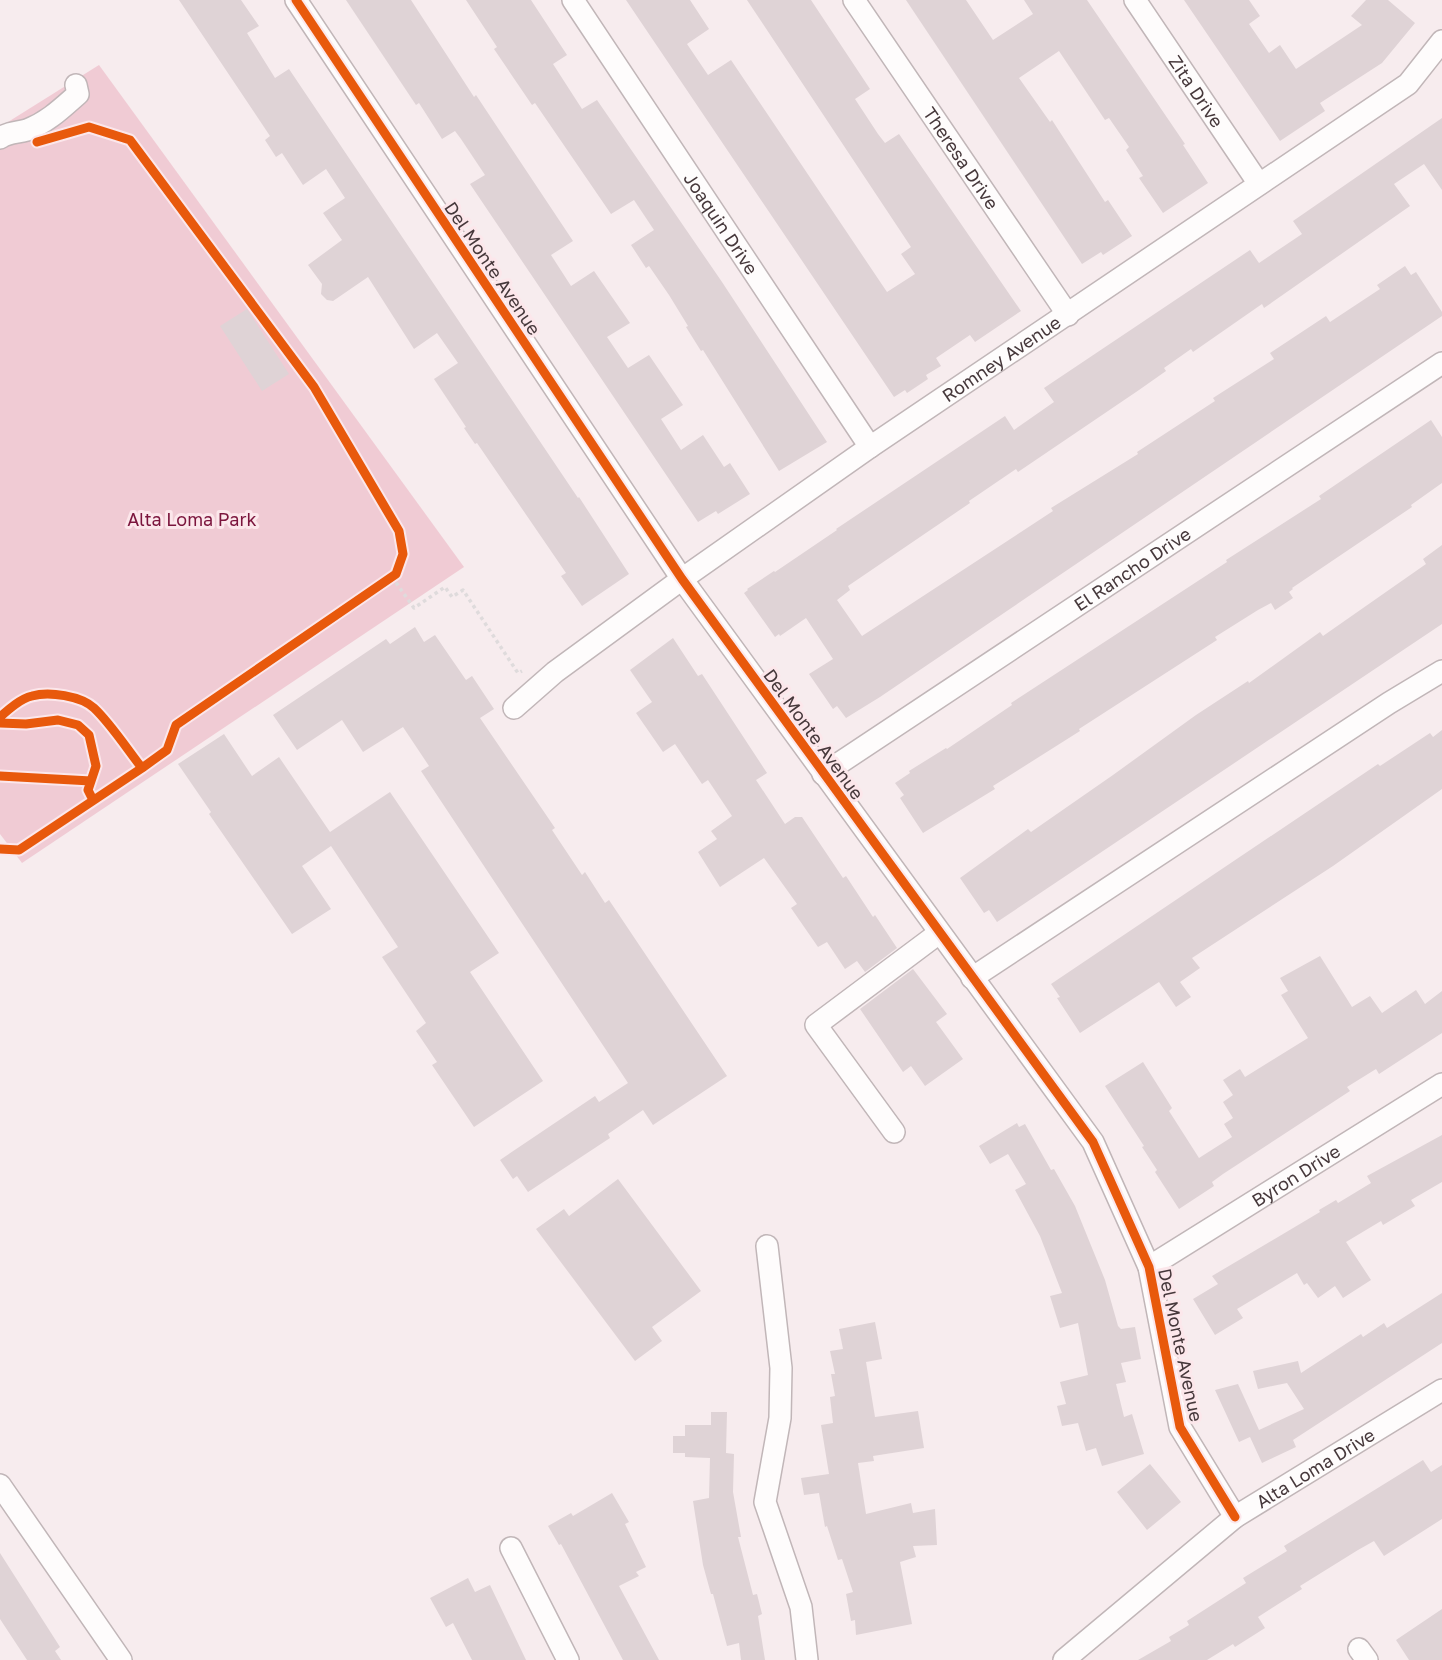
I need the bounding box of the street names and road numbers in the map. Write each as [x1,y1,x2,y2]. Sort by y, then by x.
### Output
street label: Zita Drive [1164,51,1229,131]
street label: Theresa Drive [919,103,1004,213]
street label: Joaquin Drive [679,168,763,278]
street label: Del Monte Avenue [440,197,546,339]
street label: Romney Avenue [938,311,1065,406]
street label: El Rancho Drive [1070,522,1195,615]
street label: Del Monte Avenue [759,664,869,804]
street label: Byron Drive [1248,1140,1344,1211]
street label: Del Monte Avenue [1154,1266,1208,1424]
street label: Alta Loma Drive [1252,1423,1379,1513]

